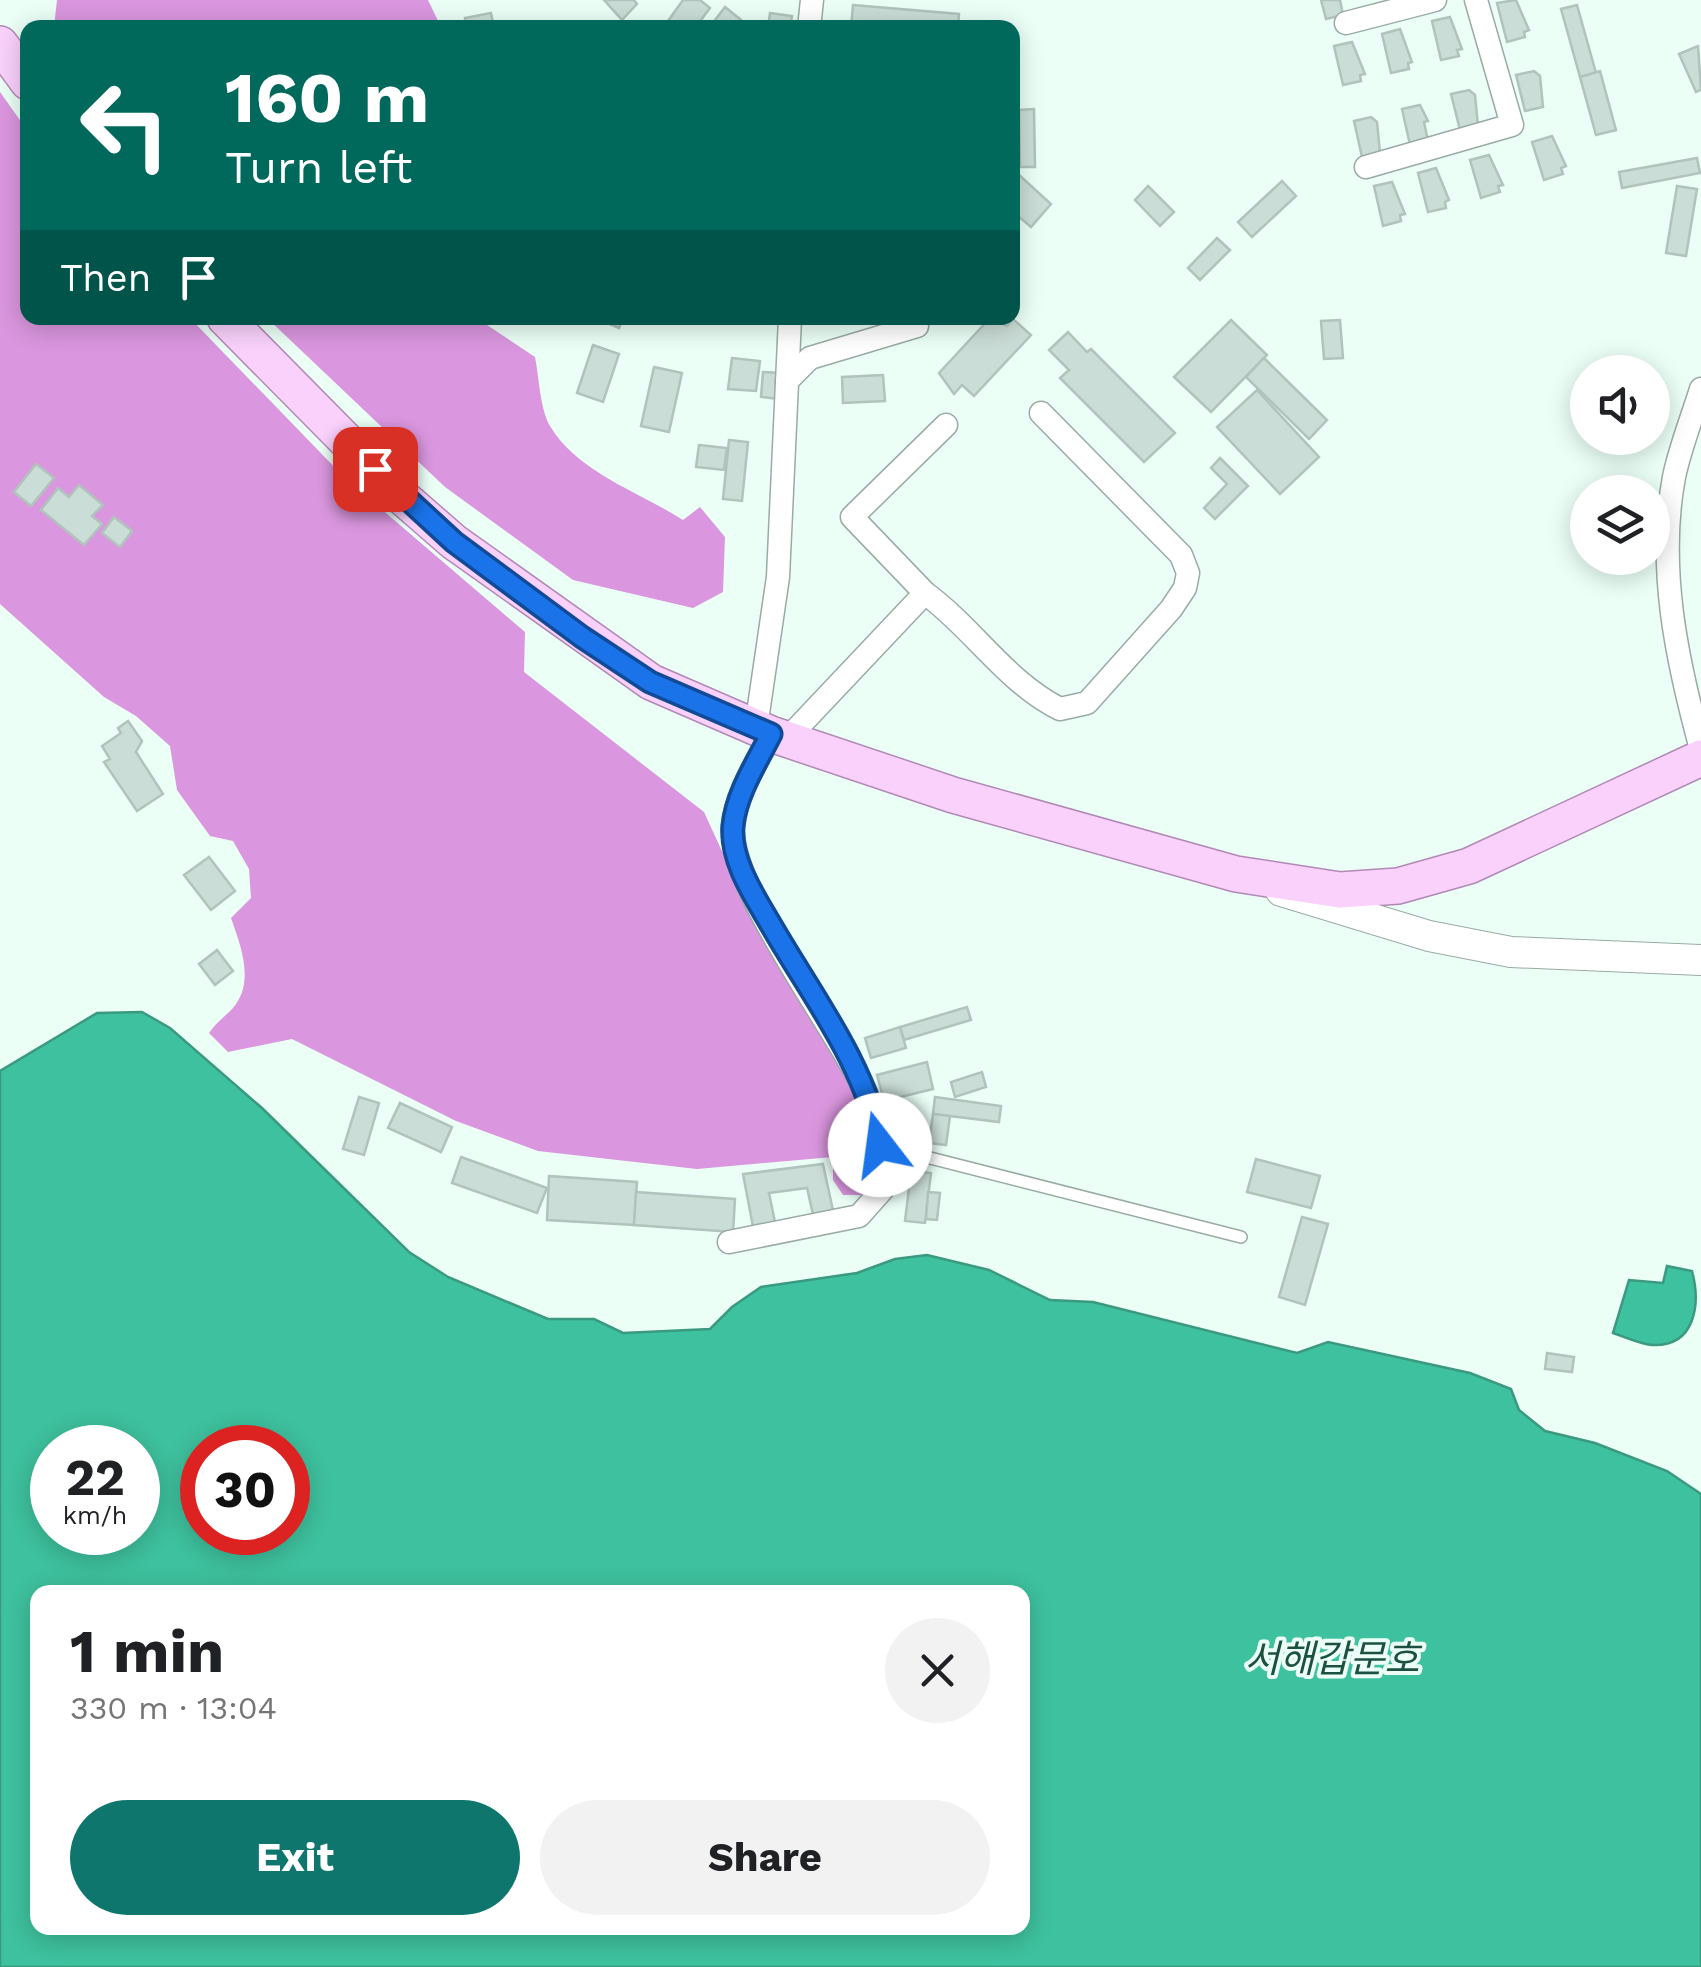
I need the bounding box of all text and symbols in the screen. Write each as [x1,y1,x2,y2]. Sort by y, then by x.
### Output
text: 160 m [225,57,429,139]
icon: left [60,60,190,190]
text: Turn left [225,141,412,194]
icon: arrive [171,250,226,305]
text: Then [60,256,151,300]
map controls [1570,355,1670,575]
button: sound [1570,355,1670,455]
pin [333,427,418,512]
icon: arrive [348,442,403,497]
button: layers [1570,475,1670,575]
position arrow [828,1093,932,1197]
speed limit sign: 30 [180,1425,310,1555]
text: 22 [65,1448,125,1507]
text: km/h [63,1501,127,1530]
text: 1 min [70,1616,224,1687]
button: close [885,1618,990,1723]
water label: 서해갑문호 [1245,1637,1422,1681]
text: 330 m · 13:04 [70,1689,277,1727]
button: Exit [70,1800,520,1915]
button: Share [540,1800,990,1915]

